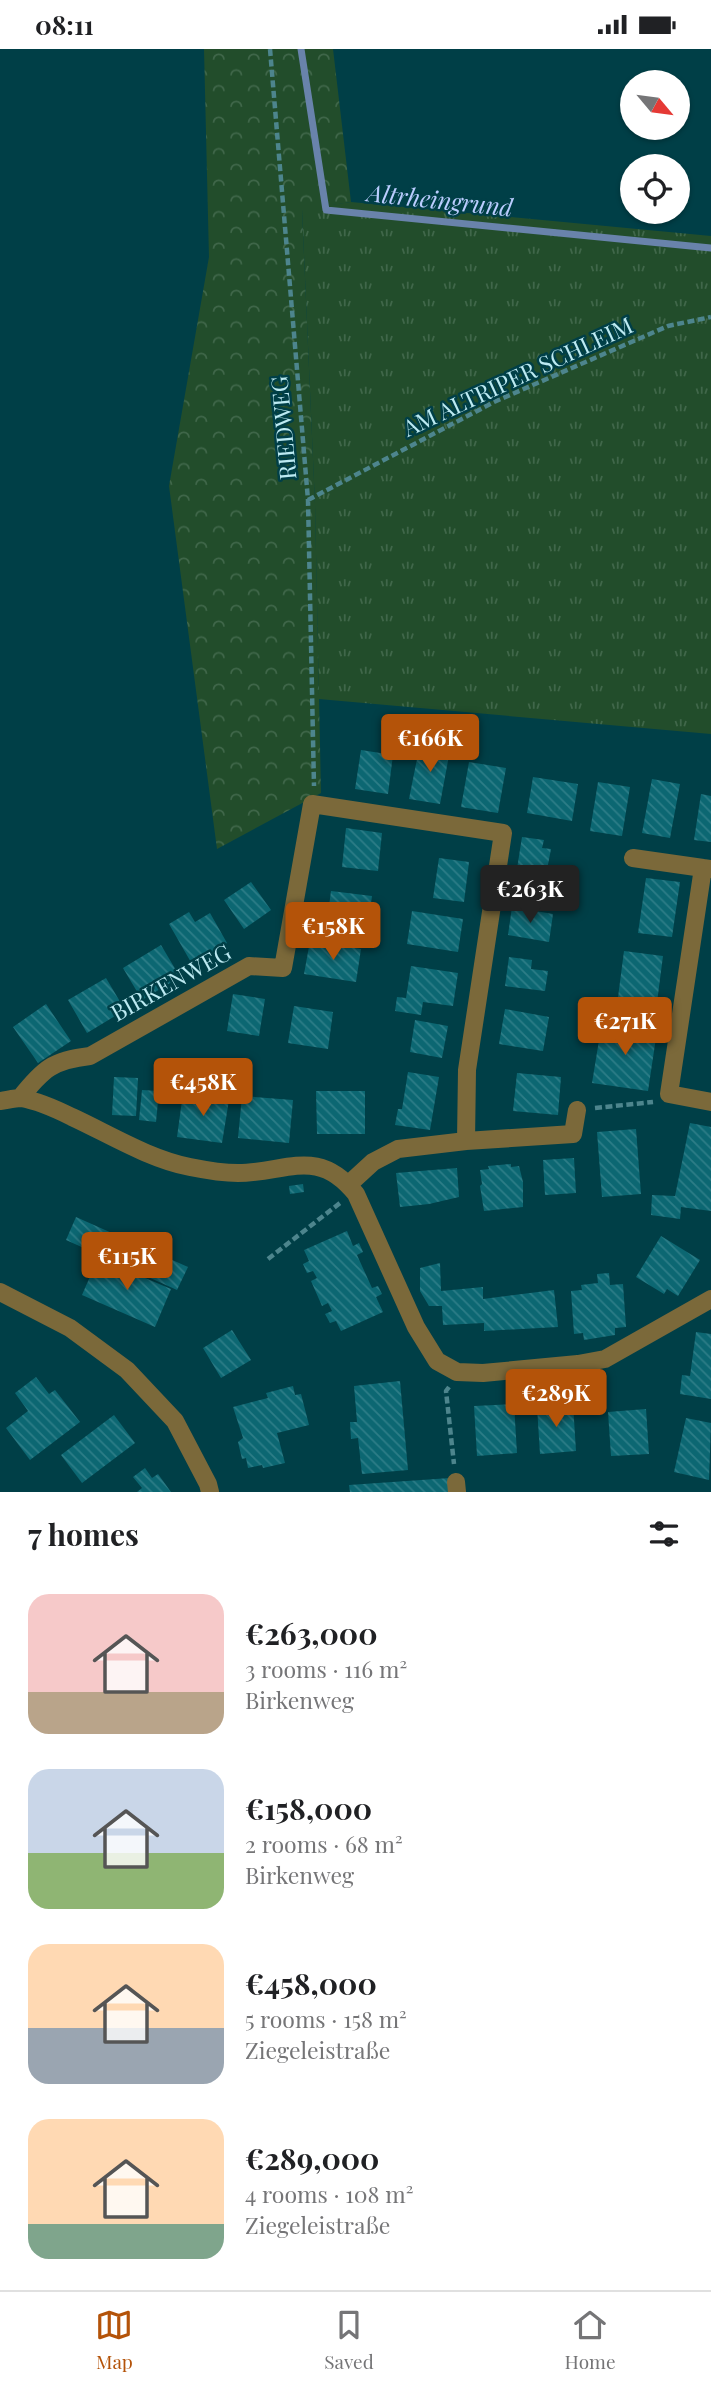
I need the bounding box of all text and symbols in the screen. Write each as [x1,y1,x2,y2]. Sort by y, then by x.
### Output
text: 08:11 [35,7,94,42]
north arrow [620,70,690,140]
map controls [620,70,690,224]
button: locate [620,154,690,224]
water label: Altrheingrund [363,175,515,223]
street label: AM ALTRIPER SCHLEIM [396,309,638,443]
street label: RIEDWEG [263,375,302,481]
pin: €166K [381,715,479,774]
text: €166K [397,721,463,752]
pin: €263K [481,865,579,925]
text: €263K [496,872,564,903]
pin: €158K [284,902,382,962]
text: €158K [301,909,365,940]
street label: BIRKENWEG [105,936,236,1028]
pin: €271K [576,997,674,1057]
text: €271K [594,1004,656,1035]
pin: €458K [154,1059,252,1118]
text: €458K [170,1065,236,1096]
pin: €115K [78,1233,176,1292]
text: €115K [97,1239,157,1270]
pin: €289K [507,1369,605,1429]
text: €289K [522,1376,590,1407]
text: 7 homes [28,1514,139,1554]
icon: filters [645,1515,683,1553]
text: €263,000 [245,1613,378,1653]
icon: home [84,1622,168,1706]
text: 3 rooms · 116 m² [245,1653,407,1684]
text: Birkenweg [245,1684,354,1715]
text: €158,000 [245,1788,372,1828]
icon: home [84,1797,168,1881]
text: 2 rooms · 68 m² [245,1828,403,1859]
text: Birkenweg [245,1859,354,1890]
text: €458,000 [245,1963,377,2003]
icon: home [84,1972,168,2056]
text: 5 rooms · 158 m² [245,2003,407,2034]
text: Ziegeleistraße [245,2034,391,2065]
text: €289,000 [245,2138,379,2178]
icon: home [84,2147,168,2231]
text: 4 rooms · 108 m² [245,2178,414,2209]
text: Ziegeleistraße [245,2209,391,2240]
tab: Map [95,2306,133,2374]
tab: Saved [324,2306,374,2374]
tab: Home [565,2306,616,2374]

